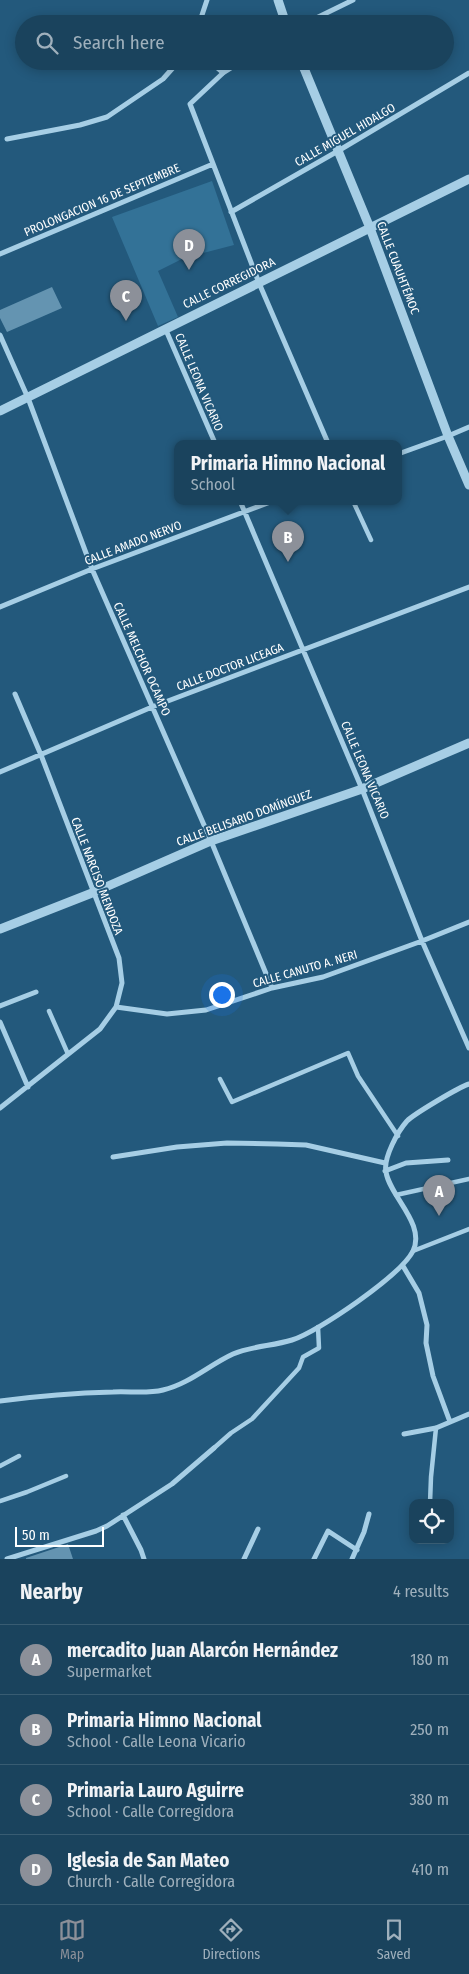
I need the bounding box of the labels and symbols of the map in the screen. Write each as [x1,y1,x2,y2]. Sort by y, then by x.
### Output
street label: CALLE MIGUEL HIDALGO [292,101,398,169]
street label: PROLONGACION 16 DE SEPTIEMBRE [22,161,182,239]
street label: CALLE CUAUHTÉMOC [374,219,423,316]
pin: D [173,229,205,270]
street label: CALLE CORREGIDORA [181,254,278,311]
pin: C [110,280,142,321]
street label: CALLE LEONA VICARIO [172,331,226,433]
street label: CALLE AMADO NERVO [82,518,184,568]
pin: B [272,521,304,562]
street label: CALLE MELCHOR OCAMPO [111,600,173,718]
street label: CALLE DOCTOR LICEAGA [174,640,286,694]
street label: CALLE LEONA VICARIO [338,719,392,821]
street label: CALLE BELISARIO DOMÍNGUEZ [174,786,314,849]
street label: CALLE NARCISO MENDOZA [68,815,126,937]
street label: CALLE CANUTO A. NERI [251,947,359,991]
your location [209,982,235,1008]
pin: A [423,1175,455,1216]
scale bar [15,1524,104,1547]

